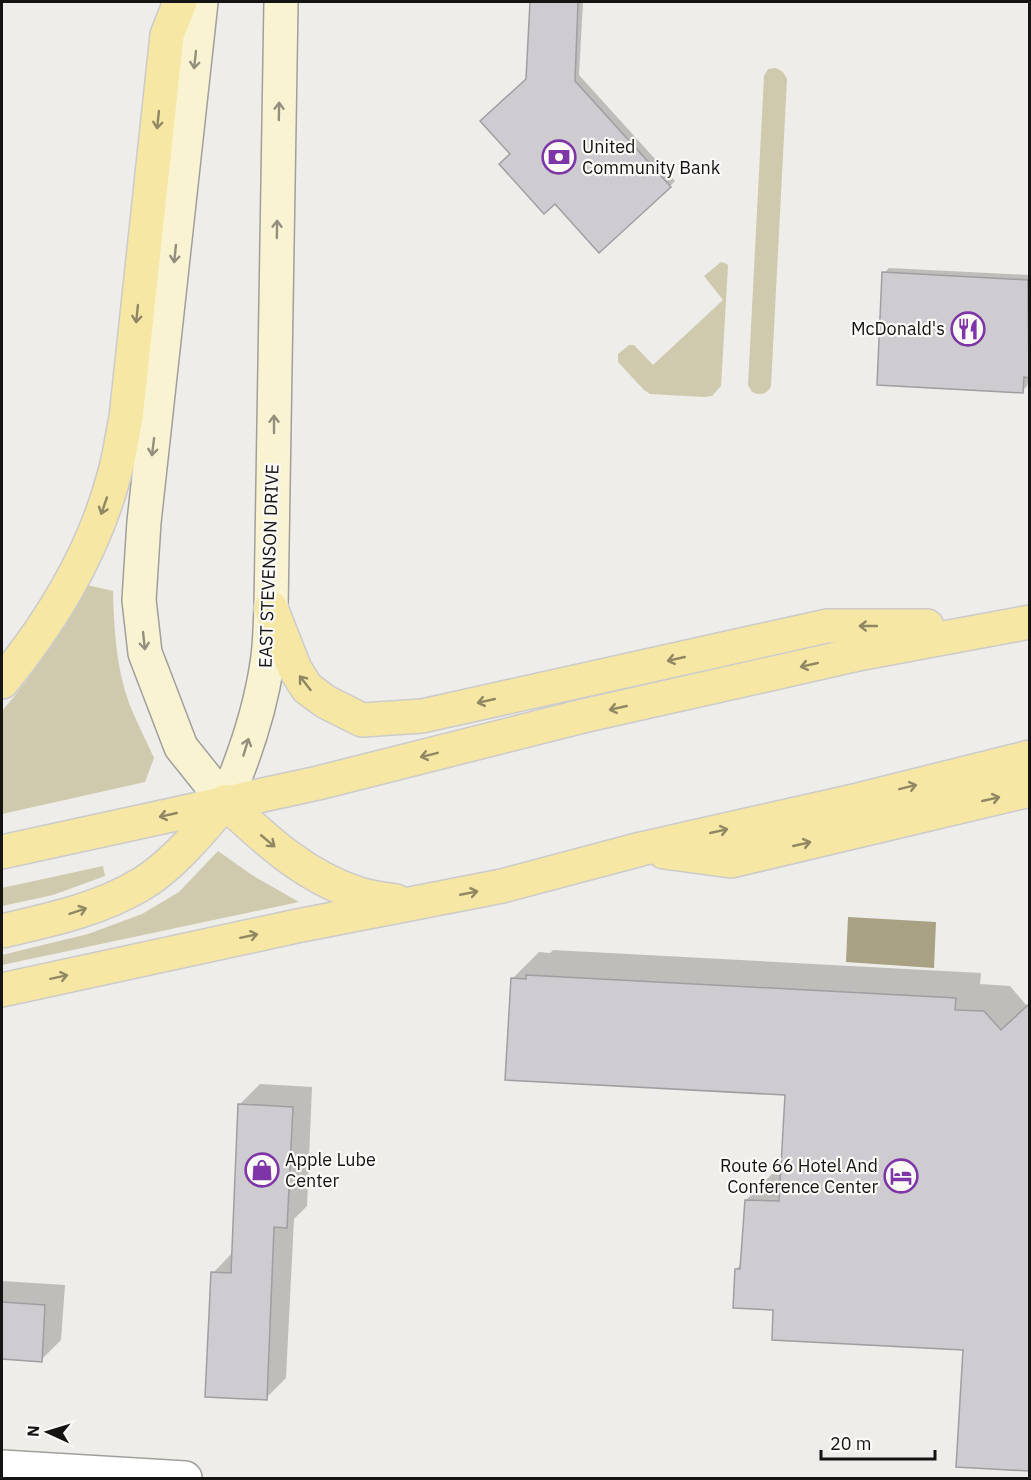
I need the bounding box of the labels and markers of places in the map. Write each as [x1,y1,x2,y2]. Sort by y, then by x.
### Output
place label: United Community Bank [582,135,721,179]
bank icon: United Community Bank [541,139,577,175]
restaurant icon: McDonald's [950,311,986,347]
place label: McDonald's [851,317,945,340]
place label: Apple Lube Center [285,1148,376,1192]
shop icon: Apple Lube Center [244,1152,280,1188]
place label: Route 66 Hotel And Conference Center [720,1154,878,1198]
hotel icon: Route 66 Hotel And Conference Center [883,1158,919,1194]

